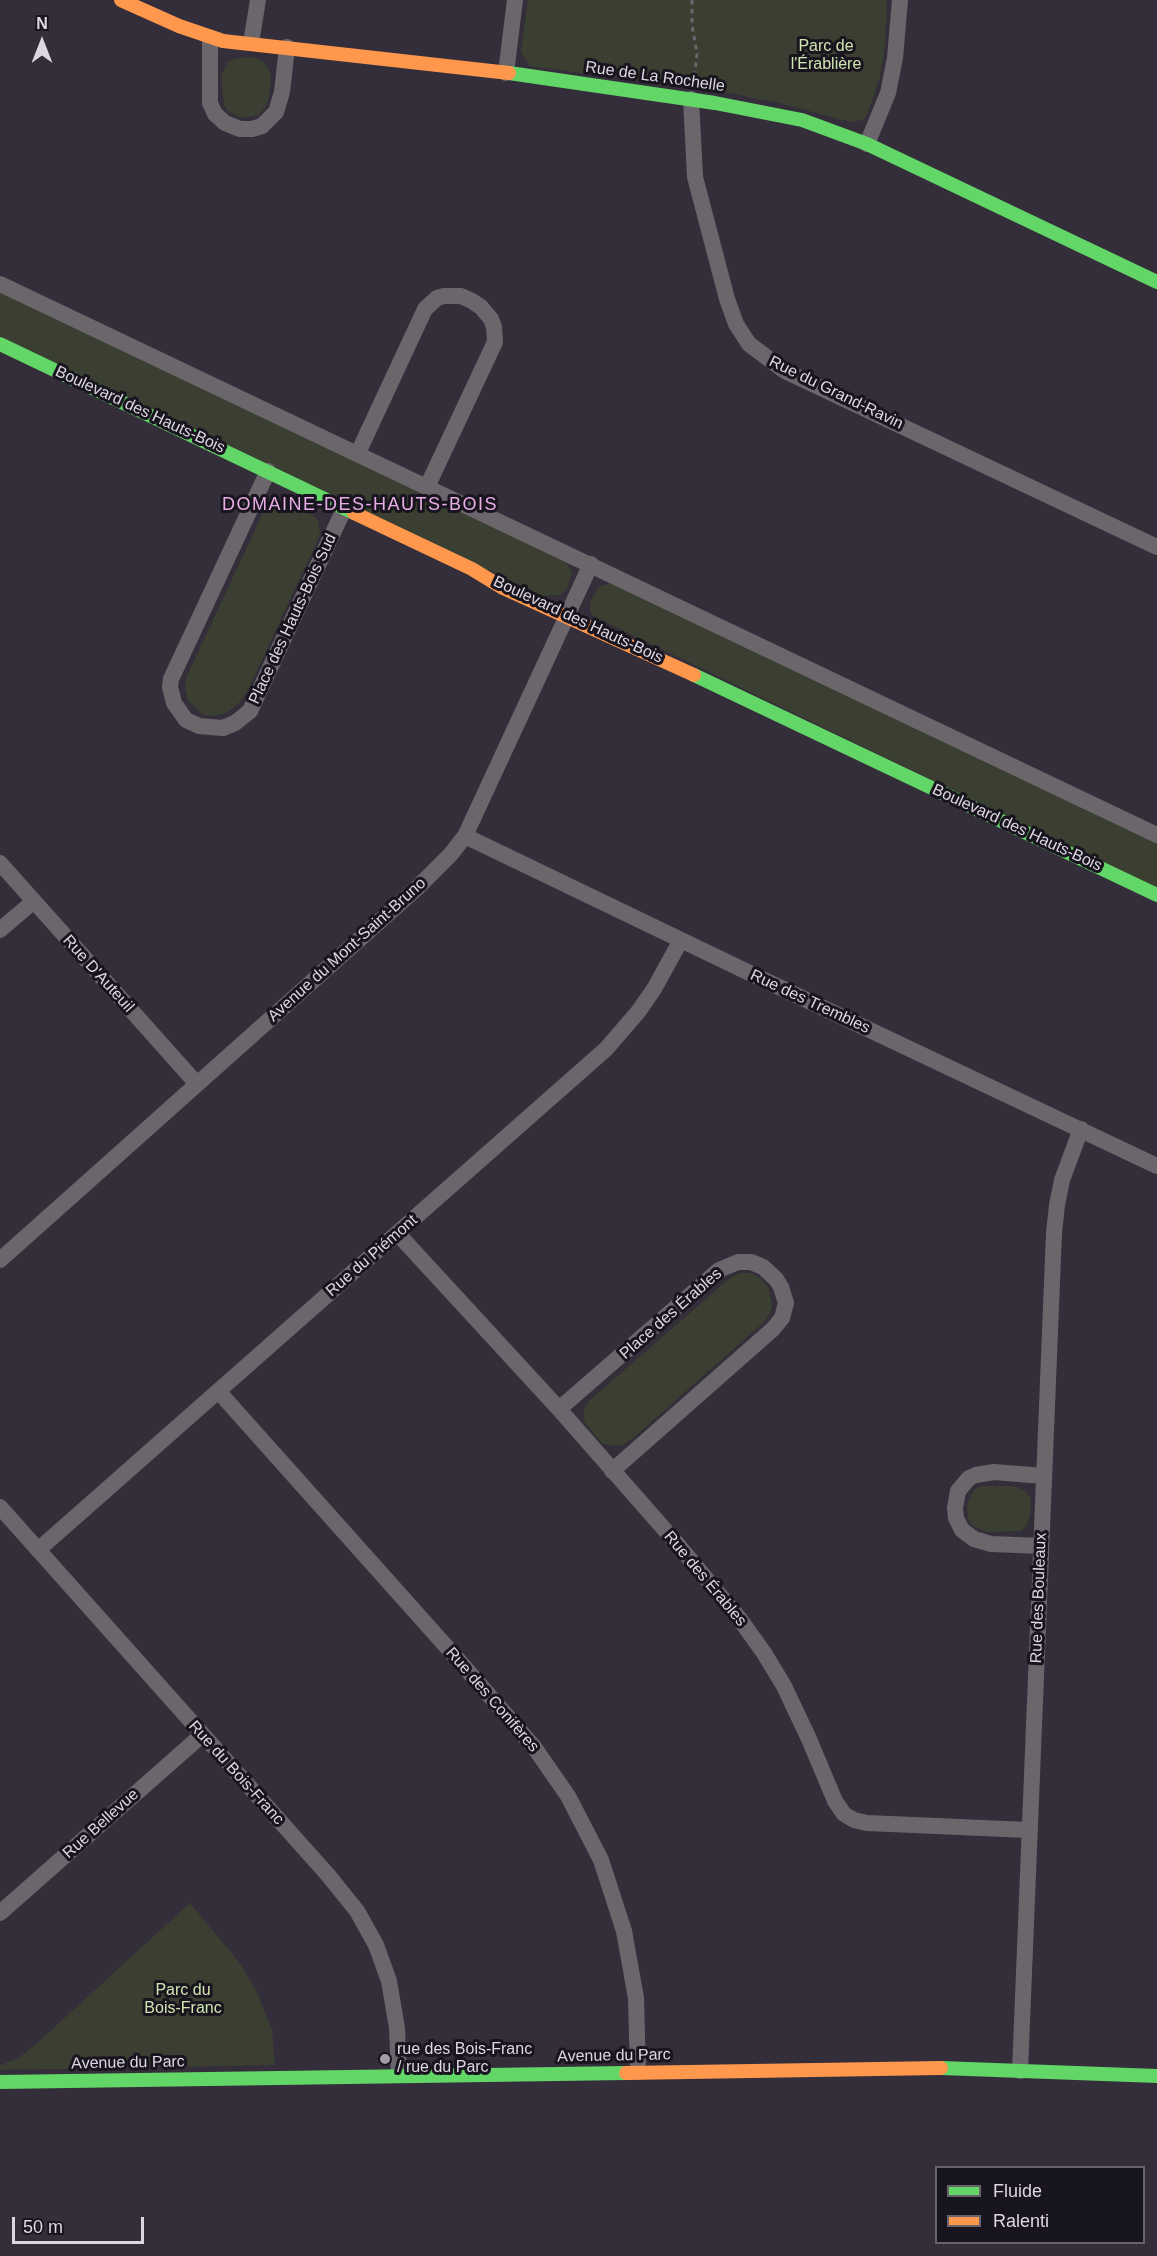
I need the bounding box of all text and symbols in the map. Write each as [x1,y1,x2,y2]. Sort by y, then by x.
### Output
north arrow [12,12,72,72]
text: N [36,15,48,32]
park label: Parc de l'Érablière [791,37,861,75]
street label: Rue de La Rochelle [584,58,726,96]
street label: Rue du Grand-Ravin [766,352,906,434]
street label: Boulevard des Hauts-Bois [52,362,228,458]
district label: DOMAINE-DES-HAUTS-BOIS [222,494,498,516]
street label: Place des Hauts-Bois Sud [245,531,341,707]
street label: Boulevard des Hauts-Bois [490,572,666,668]
street label: Boulevard des Hauts-Bois [929,780,1105,876]
street label: Avenue du Mont-Saint-Bruno [264,874,430,1026]
street label: Rue D'Auteuil [58,931,138,1017]
street label: Rue des Trembles [747,966,873,1038]
street label: Rue du Piémont [322,1211,422,1301]
street label: Place des Érables [616,1264,726,1364]
street label: Rue des Érables [660,1528,750,1630]
street label: Rue des Bouleaux [1027,1532,1051,1664]
street label: Rue des Conifères [441,1644,543,1756]
street label: Rue du Bois-Franc [184,1717,288,1829]
street label: Rue Bellevue [59,1785,143,1863]
park label: Parc du Bois-Franc [144,1981,222,2019]
place label: rue des Bois-Franc / rue du Parc [397,2040,532,2078]
street label: Avenue du Parc [557,2045,671,2067]
street label: Avenue du Parc [71,2052,185,2074]
marker: rue des Bois-Franc / rue du Parc [378,2052,392,2066]
legend [935,2166,1145,2244]
text: Fluide [993,2181,1042,2201]
scale bar [15,2205,147,2243]
text: Ralenti [993,2211,1049,2231]
text: 50 m [23,2217,63,2237]

